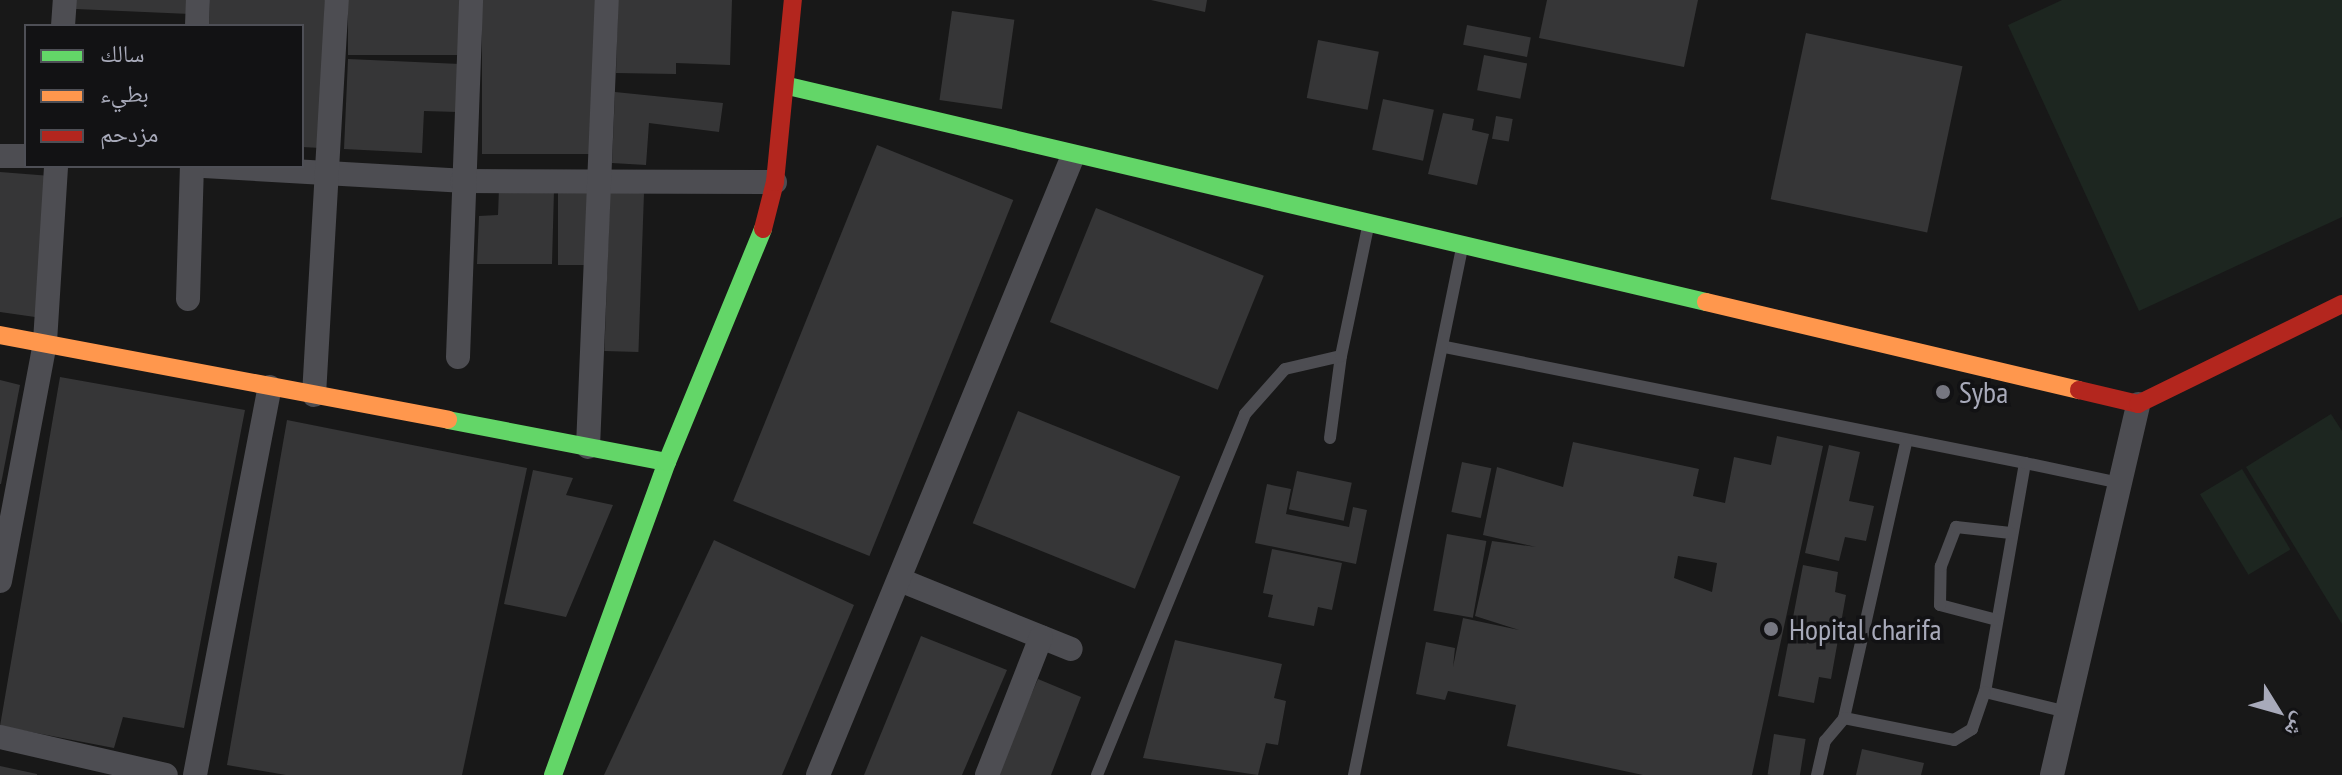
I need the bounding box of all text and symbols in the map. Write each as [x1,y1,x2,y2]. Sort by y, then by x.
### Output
legend [24,24,304,168]
text: سالك [100,38,145,69]
text: بطيء [100,78,149,109]
text: مزدحم [100,118,159,149]
place label: Syba [1959,374,2008,410]
marker: Syba [1934,383,1952,401]
place label: Hopital charifa [1789,611,1942,647]
marker: Hopital charifa [1760,618,1782,640]
north arrow [2238,671,2318,751]
text: ش [2279,708,2315,743]

